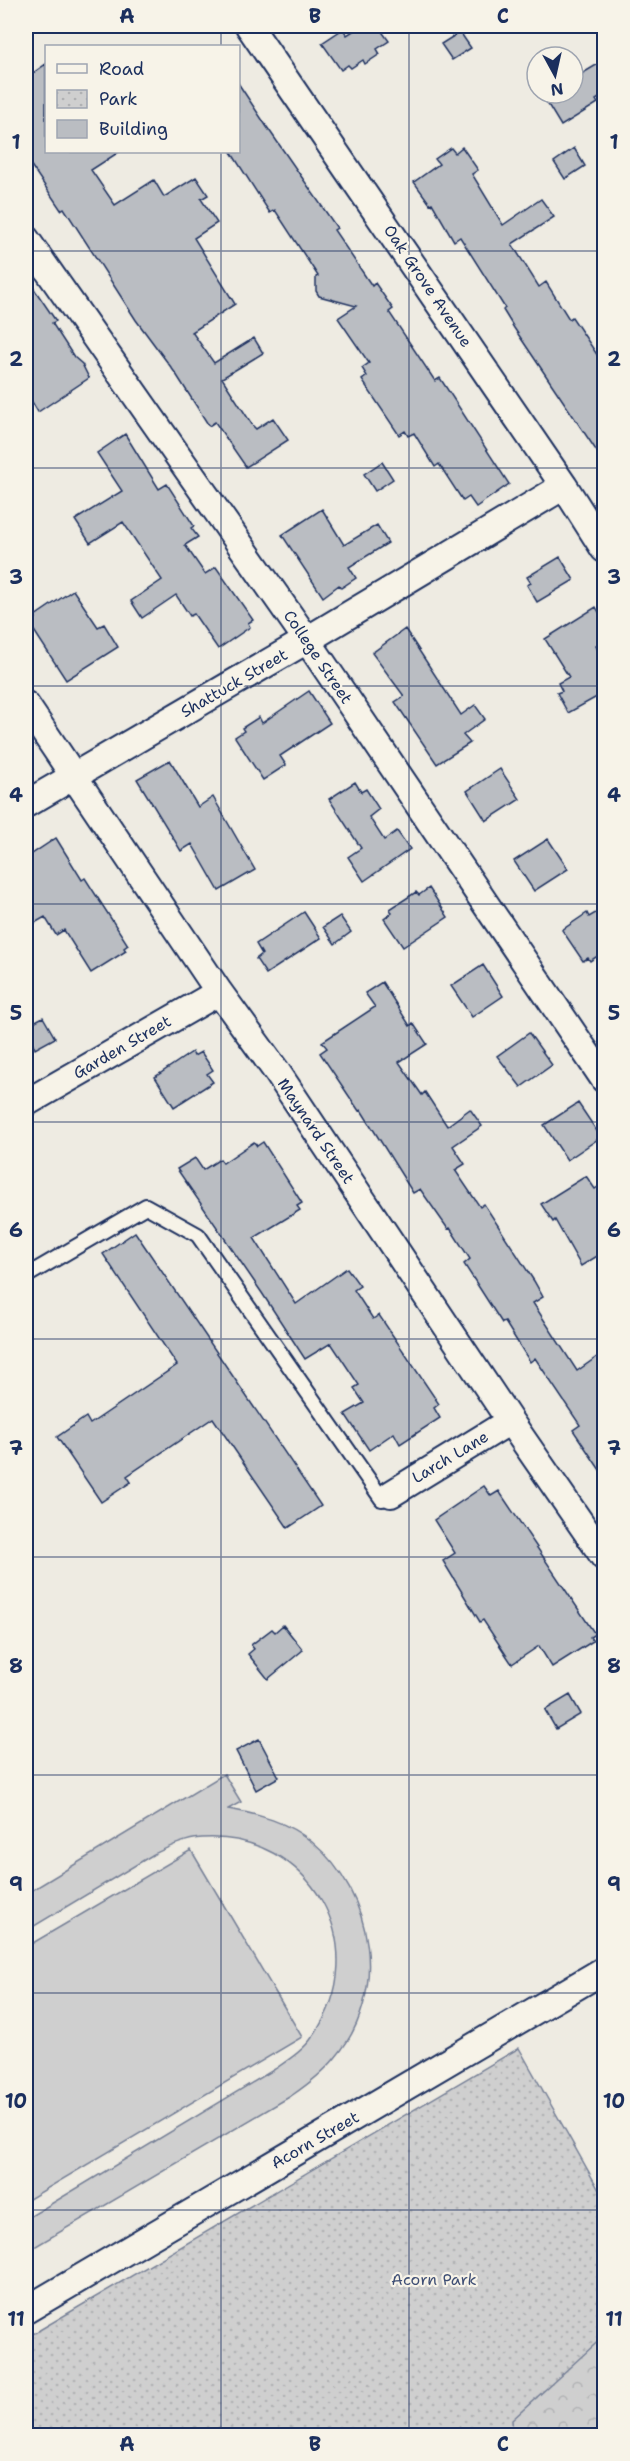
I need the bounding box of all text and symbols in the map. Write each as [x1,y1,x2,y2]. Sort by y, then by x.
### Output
text: A [119,3,135,29]
text: B [309,3,321,29]
text: C [497,3,509,29]
legend [45,45,240,153]
north arrow [525,45,585,105]
text: Road [99,57,144,81]
text: N [549,78,565,101]
text: Park [99,87,138,111]
text: Building [99,117,168,141]
text: 1 [11,129,21,155]
text: 1 [609,129,619,155]
street label: Oak Grove Avenue [379,221,477,351]
text: 2 [9,346,23,372]
text: 2 [607,346,621,372]
text: 3 [9,564,23,590]
text: 3 [607,564,621,590]
street label: College Street [279,606,357,708]
street label: Shattuck Street [177,644,291,722]
text: 4 [9,782,23,808]
text: 4 [607,782,621,808]
text: 5 [10,1000,22,1026]
text: 5 [608,1000,620,1026]
street label: Garden Street [69,1010,175,1084]
street label: Maynard Street [273,1074,359,1188]
text: 6 [9,1217,23,1243]
text: 6 [607,1217,621,1243]
street label: Larch Lane [408,1426,492,1488]
text: 7 [9,1435,23,1461]
text: 7 [607,1435,621,1461]
text: 8 [9,1653,23,1679]
text: 8 [607,1653,621,1679]
text: 9 [9,1871,23,1897]
text: 9 [607,1871,621,1897]
text: 10 [5,2088,27,2114]
text: 10 [603,2088,625,2114]
street label: Acorn Street [267,2106,363,2174]
park label: Acorn Park [391,2269,477,2290]
text: 11 [7,2306,25,2332]
text: 11 [605,2306,623,2332]
text: A [119,2431,135,2457]
text: B [309,2431,321,2457]
text: C [497,2431,509,2457]

